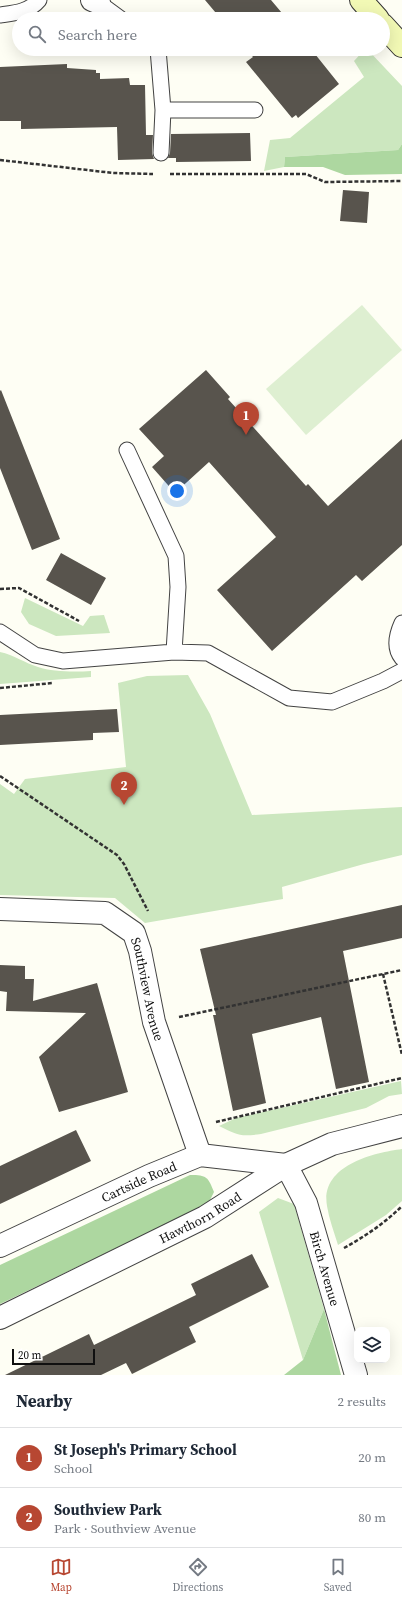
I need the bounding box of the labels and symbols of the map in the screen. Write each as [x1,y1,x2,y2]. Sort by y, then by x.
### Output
pin: 1 [233,402,259,435]
your location [167,481,187,501]
pin: 2 [111,772,137,805]
street label: Southview Avenue [127,935,168,1043]
street label: Cartside Road [98,1157,179,1206]
street label: Hawthorn Road [156,1187,245,1247]
street label: Birch Avenue [306,1229,344,1308]
scale bar [12,1347,95,1366]

